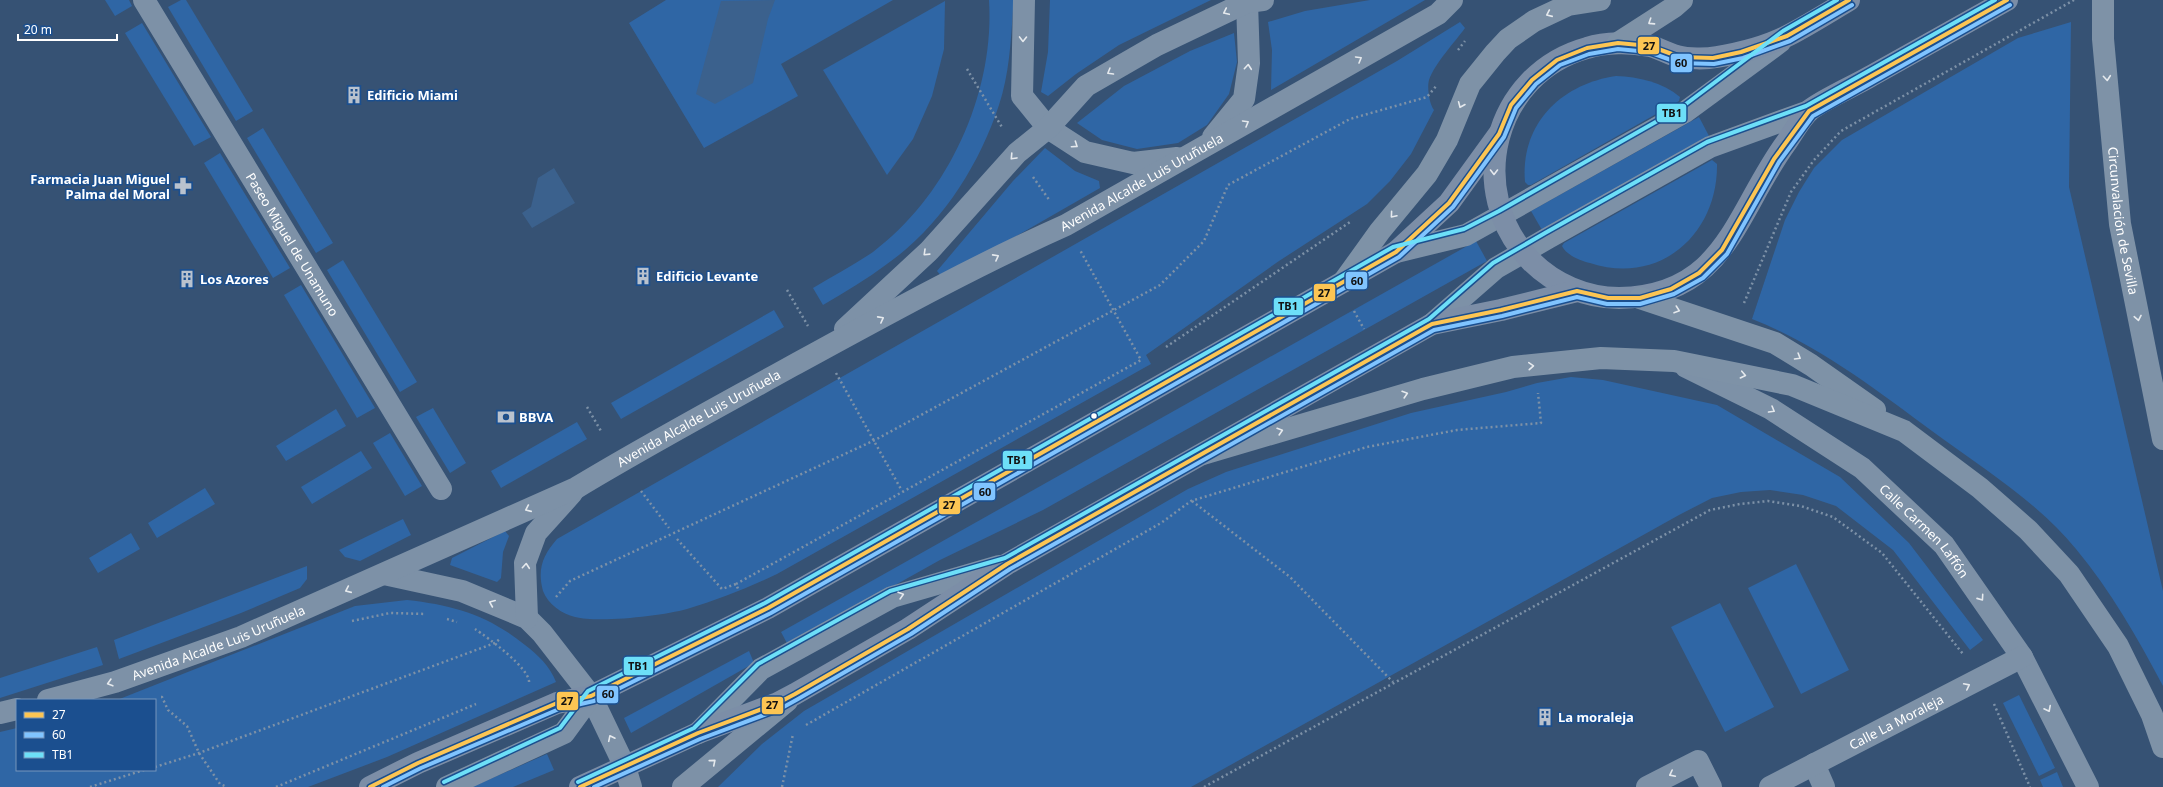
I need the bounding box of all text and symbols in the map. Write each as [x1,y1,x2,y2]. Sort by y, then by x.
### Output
one-way arrow [1223,7,1230,15]
one-way arrow [1545,9,1553,17]
scale bar [18,16,117,42]
one-way arrow [1648,17,1655,24]
text: 20 m [24,21,52,38]
one-way arrow [1019,36,1027,42]
line badge: 27 [1637,36,1660,55]
text: 27 [1643,38,1655,53]
line badge: 60 [1670,53,1693,73]
text: 60 [1675,55,1687,70]
one-way arrow [1355,56,1362,63]
one-way arrow [1244,64,1253,70]
one-way arrow [1107,67,1115,74]
one-way arrow [2102,75,2111,81]
building icon: Edificio Miami [344,85,364,105]
place label: Edificio Miami [367,86,458,104]
one-way arrow [1458,101,1466,109]
line badge: TB1 [1656,103,1687,123]
text: TB1 [1662,105,1682,120]
one-way arrow [1242,121,1249,128]
street label: Avenida Alcalde Luis Uruñuela [1057,129,1226,235]
one-way arrow [1070,140,1077,147]
street label: Circunvalación de Sevilla [2104,146,2143,296]
one-way arrow [1011,152,1018,159]
street label: Paseo Miguel de Unamuno [242,169,343,320]
one-way arrow [1490,169,1498,175]
place label: Farmacia Juan Miguel Palma del Moral [30,170,170,203]
pharmacy icon: Farmacia Juan Miguel Palma del Moral [173,176,193,196]
one-way arrow [1390,210,1397,217]
one-way arrow [923,248,931,256]
one-way arrow [992,255,999,262]
building icon: Edificio Levante [633,266,653,286]
place label: Edificio Levante [656,267,758,285]
building icon: Los Azores [177,269,197,289]
place label: Los Azores [200,270,269,288]
line badge: 60 [1345,271,1368,290]
text: 60 [1351,273,1363,288]
line badge: 27 [1313,283,1336,302]
text: 27 [1318,285,1330,300]
line badge: TB1 [1273,297,1304,316]
text: TB1 [1278,298,1298,313]
one-way arrow [1673,305,1680,314]
one-way arrow [2134,315,2142,321]
one-way arrow [877,316,885,323]
one-way arrow [1794,352,1801,360]
one-way arrow [1528,361,1534,370]
street label: Avenida Alcalde Luis Uruñuela [614,365,784,471]
one-way arrow [1740,370,1747,379]
one-way arrow [1401,390,1408,399]
one-way arrow [1768,405,1775,412]
bank icon: BBVA [496,407,516,427]
place label: BBVA [519,408,553,426]
unlabelled marker [1089,411,1099,421]
one-way arrow [1276,427,1283,436]
line badge: TB1 [1002,450,1033,470]
text: TB1 [1007,452,1027,467]
street label: Calle Carmen Laffón [1875,480,1973,581]
line badge: 60 [973,482,996,501]
text: 60 [979,484,991,499]
line badge: 27 [938,496,961,515]
text: 27 [943,497,955,512]
one-way arrow [525,505,532,513]
one-way arrow [521,562,530,569]
one-way arrow [345,585,352,593]
one-way arrow [898,591,905,600]
one-way arrow [1976,593,1983,600]
one-way arrow [488,600,496,608]
street label: Avenida Alcalde Luis Uruñuela [129,601,308,684]
line badge: TB1 [623,656,654,676]
text: TB1 [628,658,648,673]
one-way arrow [107,678,114,687]
one-way arrow [1962,683,1970,691]
line badge: 60 [596,685,619,704]
text: 60 [602,686,614,701]
street label: Calle La Moraleja [1846,690,1946,754]
line badge: 27 [556,691,579,711]
text: 27 [561,693,573,708]
line badge: 27 [761,696,784,715]
text: 27 [766,697,778,712]
legend [16,699,156,771]
one-way arrow [2043,704,2051,712]
text: 27 [52,706,66,723]
building icon: La moraleja [1535,707,1555,727]
place label: La moraleja [1558,708,1634,726]
text: 60 [52,726,66,743]
one-way arrow [608,735,616,742]
text: TB1 [52,746,73,763]
one-way arrow [708,760,715,767]
one-way arrow [1669,769,1676,777]

